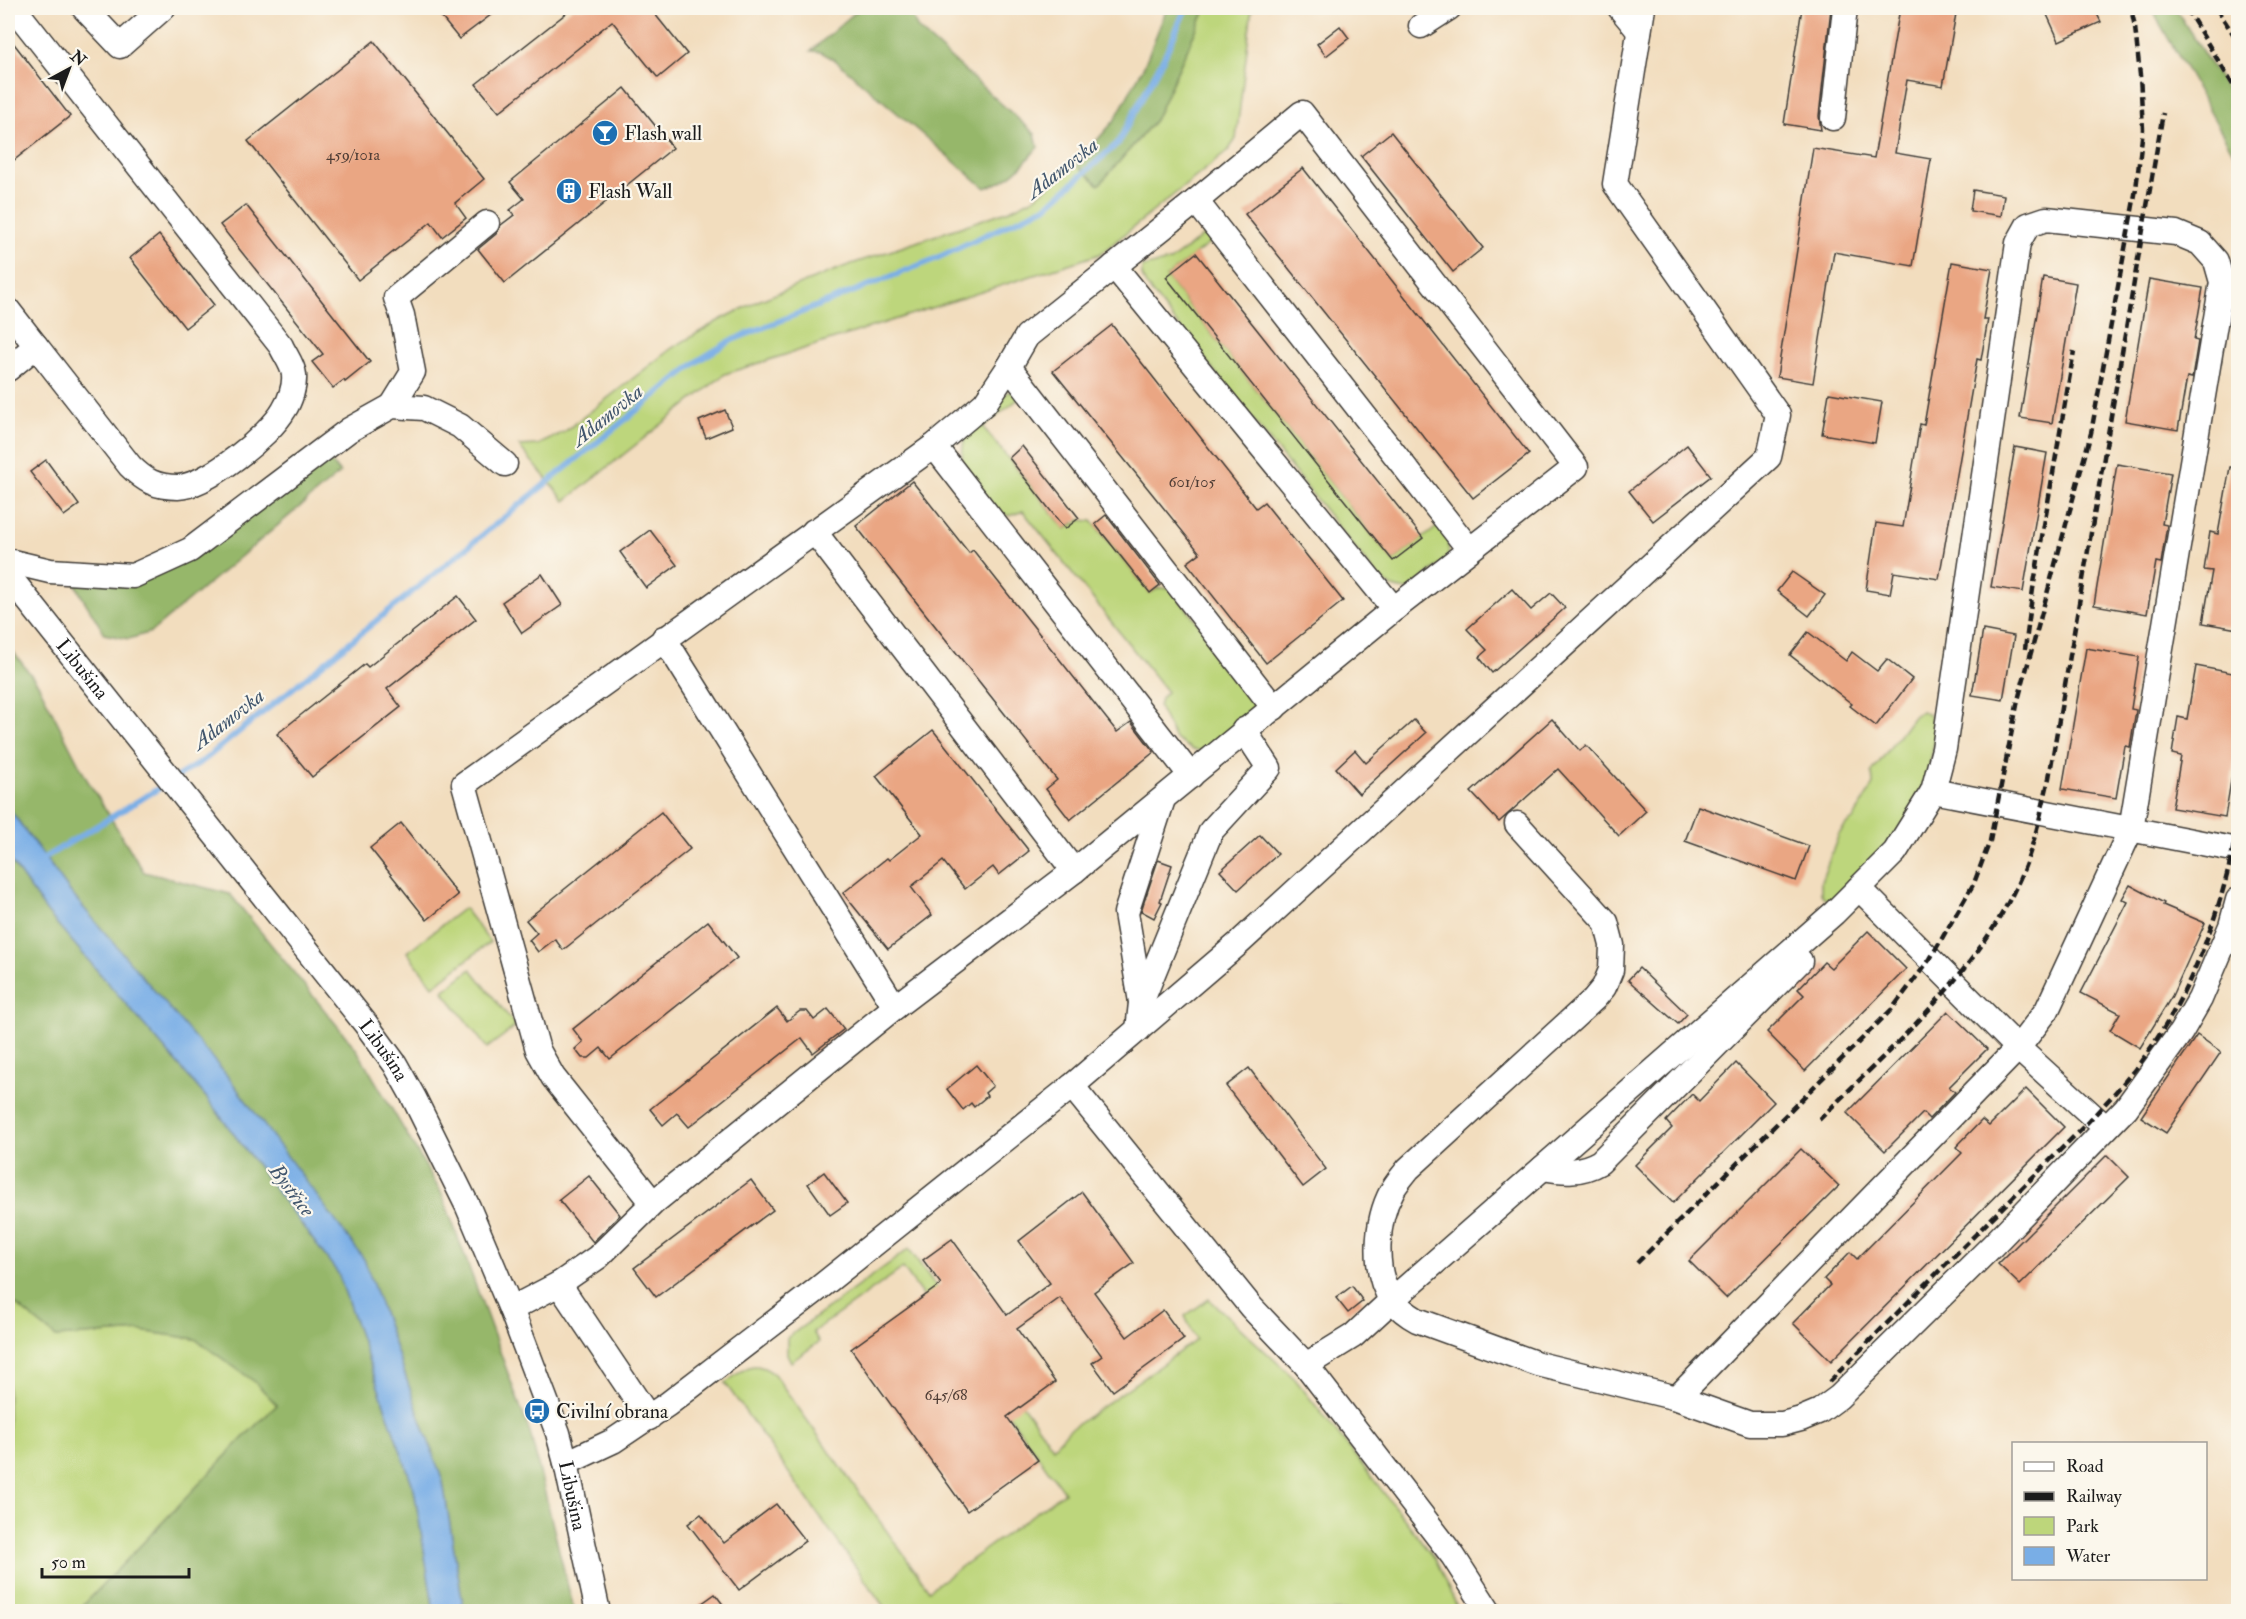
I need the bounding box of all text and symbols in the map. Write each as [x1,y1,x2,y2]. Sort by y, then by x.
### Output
north arrow [39,39,99,99]
text: N [65,46,91,71]
bar icon: Flash wall [590,118,620,148]
place label: Flash wall [624,121,702,146]
water label: Adamovka [1019,132,1104,206]
house number: 459/101a [326,145,380,165]
building icon: Flash Wall [554,176,584,206]
place label: Flash Wall [588,179,672,204]
water label: Adamovka [564,378,649,454]
house number: 601/105 [1169,472,1215,492]
street label: Libušina [51,634,115,705]
water label: Adamovka [185,683,270,757]
street label: Libušina [353,1014,414,1086]
water label: Bystřice [262,1158,321,1223]
house number: 645/68 [924,1385,968,1405]
bus stop icon: Civilní obrana [522,1396,552,1426]
place label: Civilní obrana [556,1399,669,1424]
legend [2012,1442,2207,1580]
text: Road [2066,1455,2104,1478]
street label: Libušina [553,1459,592,1534]
text: Railway [2066,1485,2123,1508]
text: Park [2066,1515,2099,1538]
scale bar [42,1541,189,1579]
text: Water [2065,1545,2110,1568]
text: 50 m [51,1551,86,1574]

